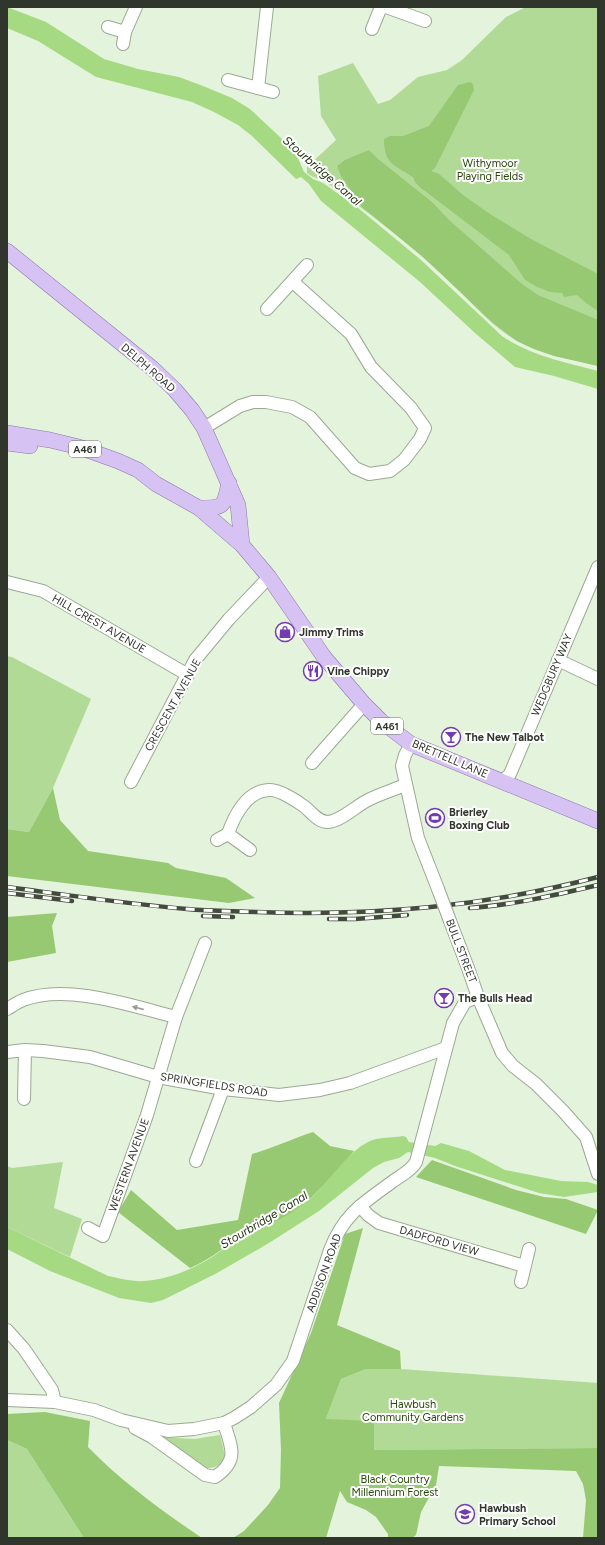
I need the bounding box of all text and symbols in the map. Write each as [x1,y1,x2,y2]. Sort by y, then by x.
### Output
water label: Stourbridge Canal [280,133,364,209]
park label: Withymoor Playing Fields [457,157,523,183]
street label: DELPH ROAD [118,341,178,395]
road number: A461 [69,441,101,457]
street label: HILL CREST AVENUE [50,592,148,656]
shop icon: Jimmy Trims [274,621,296,643]
place label: Jimmy Trims [299,626,364,639]
street label: WEDGBURY WAY [529,632,575,718]
street label: CRESCENT AVENUE [142,656,204,754]
restaurant icon: Vine Chippy [302,660,324,682]
place label: Vine Chippy [327,665,390,678]
road number: A461 [371,718,403,734]
bar icon: The New Talbot [440,726,462,748]
place label: The New Talbot [465,731,545,744]
street label: BRETTELL LANE [410,737,490,781]
place label: Brierley Boxing Club [449,806,510,832]
sports icon: Brierley Boxing Club [424,807,446,829]
street label: BULL STREET [443,917,479,985]
bar icon: The Bulls Head [433,987,455,1009]
place label: The Bulls Head [458,992,532,1005]
one-way arrow [132,1004,144,1010]
street label: SPRINGFIELDS ROAD [159,1070,269,1100]
street label: WESTERN AVENUE [106,1117,152,1213]
water label: Stourbridge Canal [218,1188,310,1252]
street label: DADFORD VIEW [398,1223,481,1259]
street label: ADDISON ROAD [304,1232,344,1314]
park label: Hawbush Community Gardens [362,1398,464,1424]
park label: Black Country Millennium Forest [351,1473,439,1499]
place label: Hawbush Primary School [479,1502,556,1528]
school or university icon: Hawbush Primary School [454,1503,476,1525]

